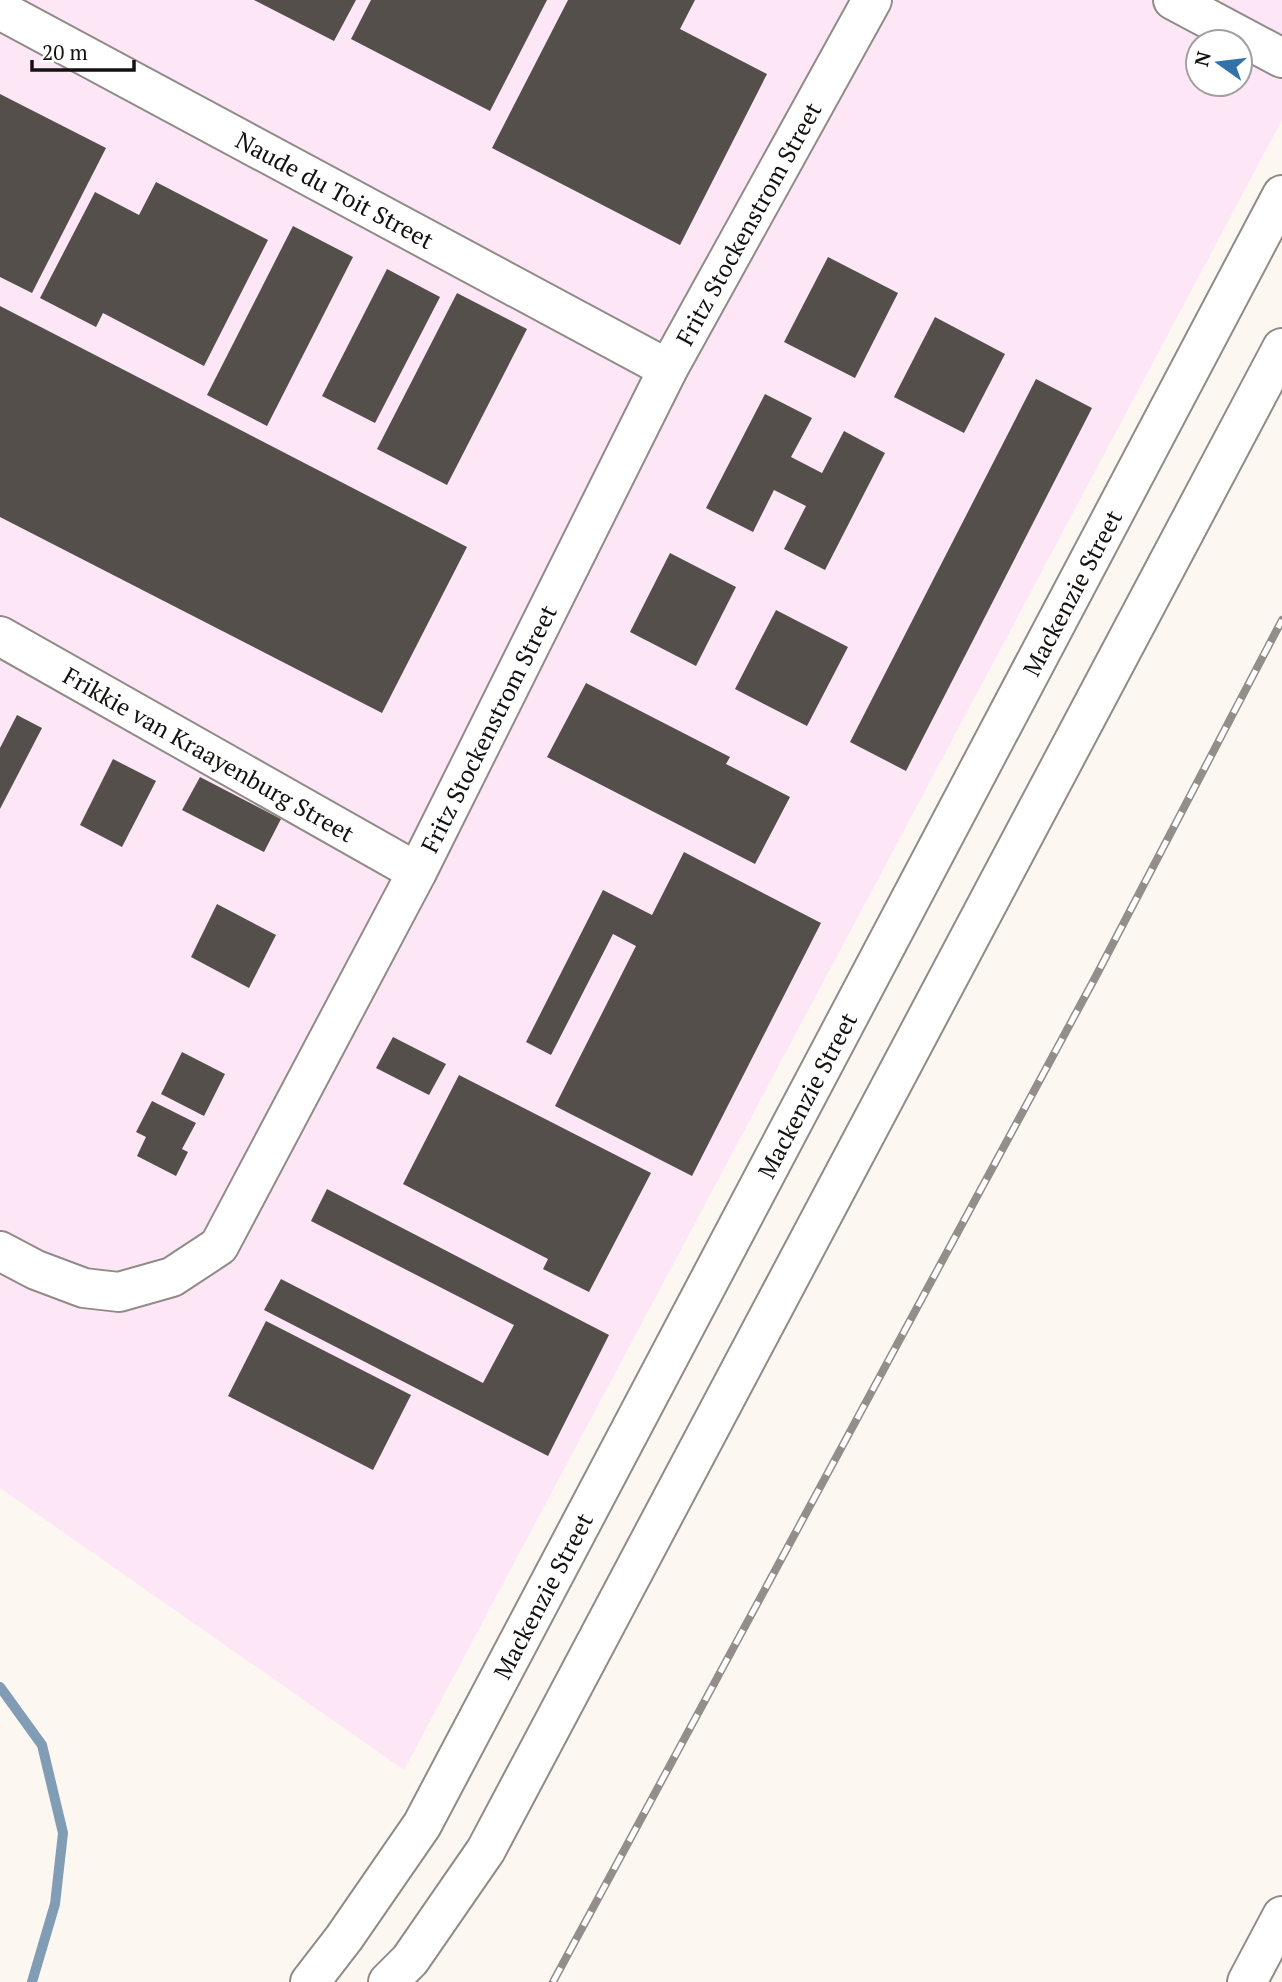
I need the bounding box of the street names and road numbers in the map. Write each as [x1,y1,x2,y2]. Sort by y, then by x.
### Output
street label: Fritz Stockenstrom Street [668,96,828,351]
street label: Naude du Toit Street [230,124,439,256]
street label: Mackenzie Street [1015,504,1129,682]
street label: Fritz Stockenstrom Street [413,599,564,858]
street label: Frikkie van Kraayenburg Street [58,659,360,849]
street label: Mackenzie Street [750,1007,864,1184]
street label: Mackenzie Street [486,1507,600,1684]

